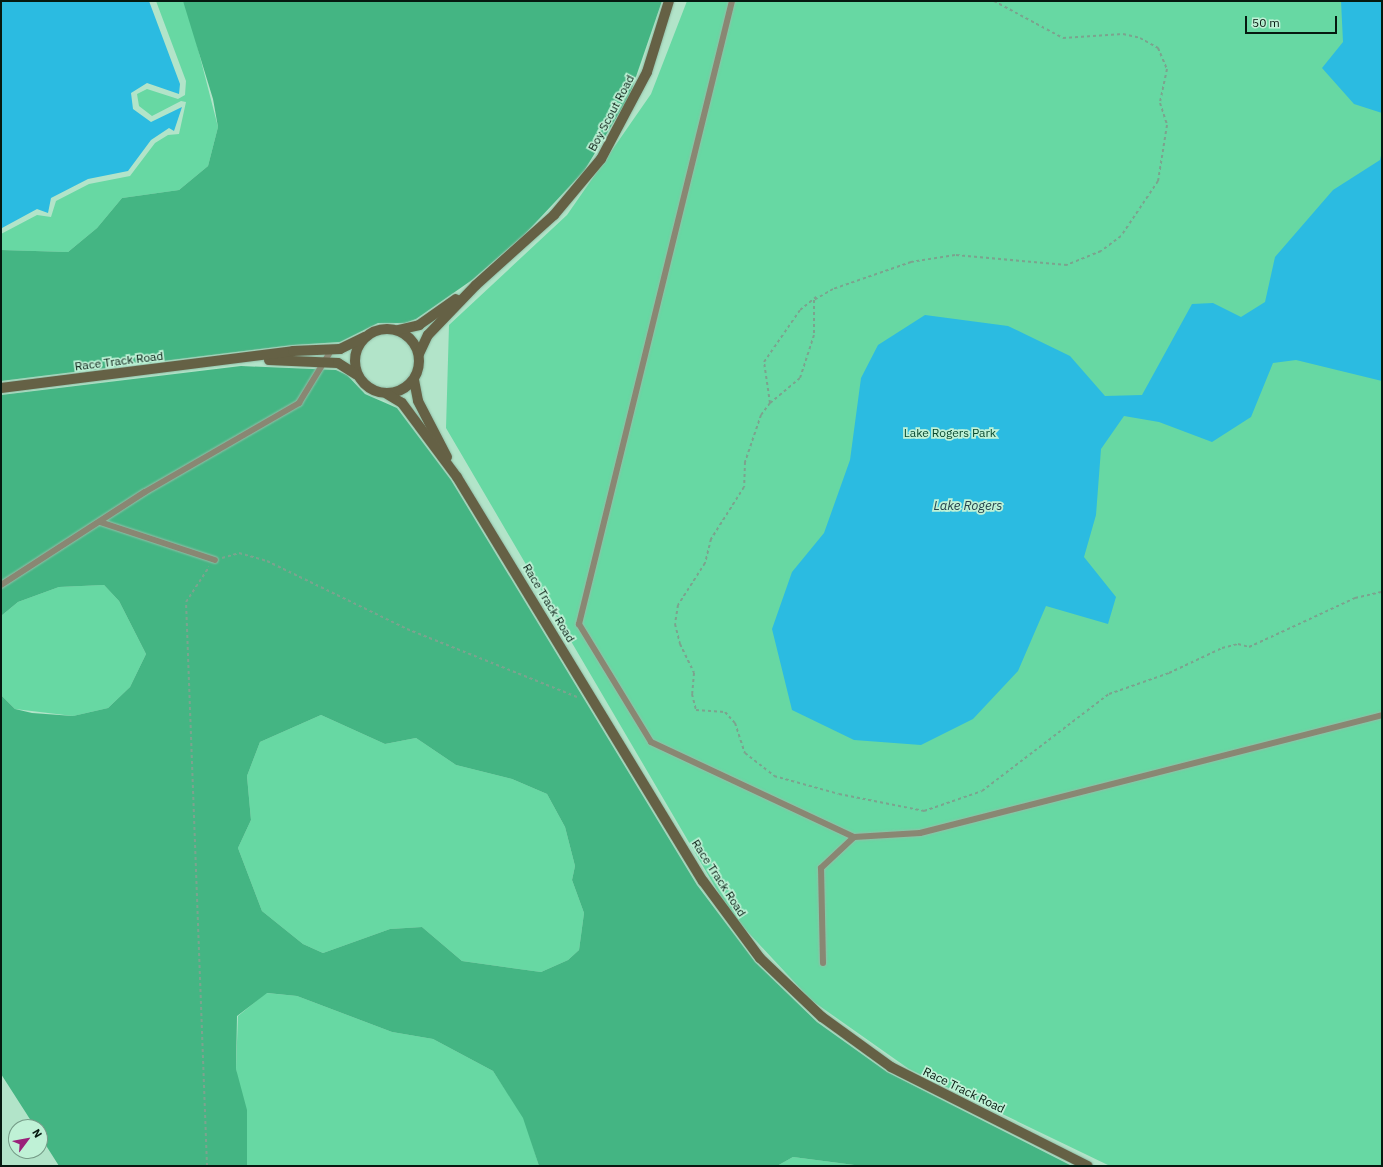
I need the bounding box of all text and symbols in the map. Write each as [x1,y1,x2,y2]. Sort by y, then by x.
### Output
scale bar [1247,8,1339,34]
text: 50 m [1252,15,1280,30]
street label: Boy Scout Road [585,72,637,154]
street label: Race Track Road [74,348,164,374]
park label: Lake Rogers Park [904,426,996,440]
water label: Lake Rogers [934,498,1002,514]
street label: Race Track Road [520,561,578,645]
street label: Race Track Road [689,837,749,919]
street label: Race Track Road [921,1064,1007,1116]
north arrow [8,1119,48,1159]
text: N [29,1126,45,1140]

